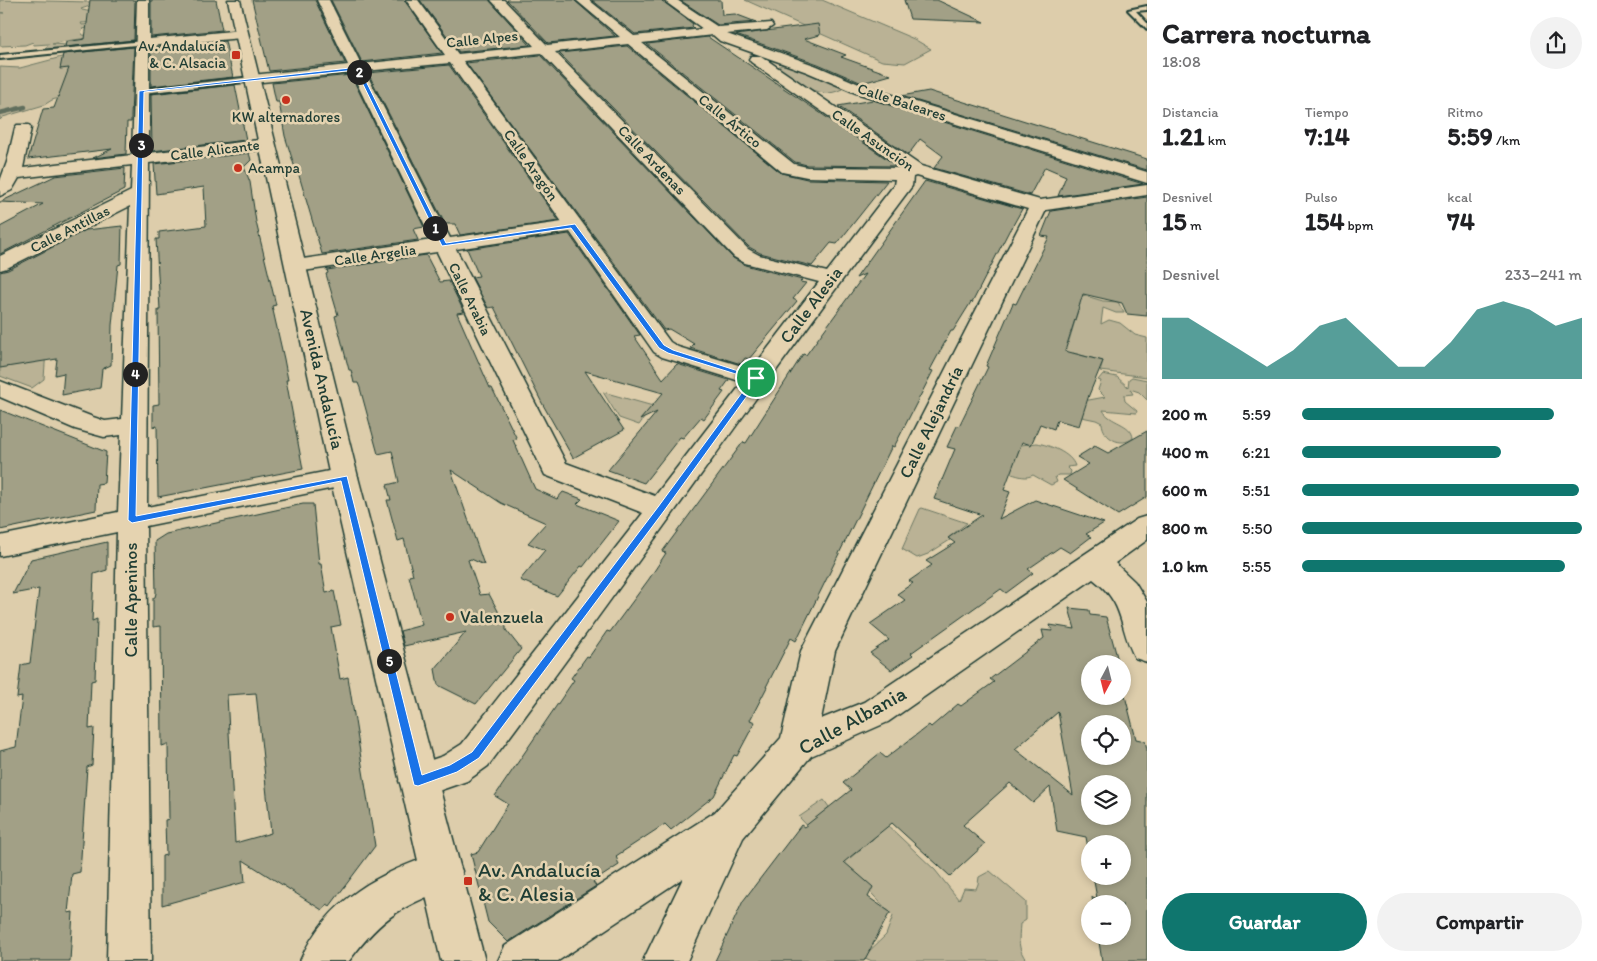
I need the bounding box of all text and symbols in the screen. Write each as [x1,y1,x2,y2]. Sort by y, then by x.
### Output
text: Carrera nocturna [1162,16,1371,50]
button: share [1530,17,1582,69]
street label: Calle Alpes [445,26,519,52]
place label: Av. Andalucía & C. Alsacia [138,37,226,72]
marker: Av. Andalucía & C. Alsacia [230,49,242,61]
text: 18:08 [1162,52,1201,71]
pin: 2 [346,60,372,84]
text: 2 [356,64,363,81]
street label: Calle Baleares [855,79,949,125]
street label: Calle Ártico [695,90,765,152]
marker: KW alternadores [280,94,292,106]
text: Distancia [1162,104,1219,121]
text: Tiempo [1305,104,1349,121]
text: Ritmo [1447,104,1483,121]
street label: Calle Asunción [828,105,918,175]
place label: KW alternadores [232,108,340,126]
street label: Calle Ardenas [614,121,690,199]
text: 1.21 [1162,121,1205,151]
text: 7:14 [1305,121,1350,151]
text: 5:59 [1447,121,1493,151]
street label: Calle Aragón [500,126,562,204]
pin: 3 [128,132,154,158]
text: km [1205,132,1226,149]
text: /km [1493,132,1520,149]
street label: Calle Alicante [169,136,261,164]
text: 3 [138,137,145,154]
place label: Acampa [248,159,300,177]
marker: Acampa [232,162,244,174]
text: Desnivel [1162,189,1212,206]
text: Pulso [1305,189,1338,206]
text: kcal [1447,189,1472,206]
street label: Calle Antillas [27,201,113,257]
text: 15 [1162,206,1187,236]
text: 154 [1305,206,1344,236]
text: 74 [1447,206,1475,236]
pin: 1 [422,216,448,240]
text: m [1187,217,1202,234]
text: bpm [1344,217,1374,234]
text: 1 [432,220,439,237]
street label: Calle Argelia [333,240,418,270]
street label: Calle Arabia [445,260,496,339]
street label: Calle Alesia [775,262,847,348]
text: Desnivel [1162,265,1220,284]
text: 233–241 m [1505,265,1582,284]
street label: Avenida Andalucía [295,307,349,452]
pin [735,357,777,399]
pin: 4 [122,362,148,386]
street label: Calle Alejandría [894,362,968,482]
icon: arrive [742,364,770,392]
text: 4 [131,366,140,383]
text: 200 m [1162,405,1207,424]
text: 5:59 [1242,405,1271,424]
text: 400 m [1162,443,1208,462]
text: 6:21 [1242,443,1270,462]
text: 600 m [1162,481,1207,500]
text: 5:51 [1242,481,1270,500]
text: 800 m [1162,519,1208,538]
text: 5:50 [1242,519,1273,538]
street label: Calle Apeninos [120,542,142,658]
text: 1.0 km [1162,557,1208,576]
text: 5:55 [1242,557,1271,576]
place label: Valenzuela [460,606,544,628]
marker: Valenzuela [444,611,456,623]
pin: 5 [376,648,402,674]
text: 5 [386,653,393,670]
north arrow [1081,655,1131,705]
map controls [1081,655,1131,945]
street label: Calle Albania [794,680,910,760]
button: locate [1081,715,1131,765]
button: layers [1081,775,1131,825]
button: + [1081,835,1131,885]
place label: Av. Andalucía & C. Alesia [478,857,601,906]
marker: Av. Andalucía & C. Alesia [462,875,474,887]
button: Guardar [1162,893,1367,951]
button: Compartir [1377,893,1582,951]
button: − [1081,895,1131,945]

